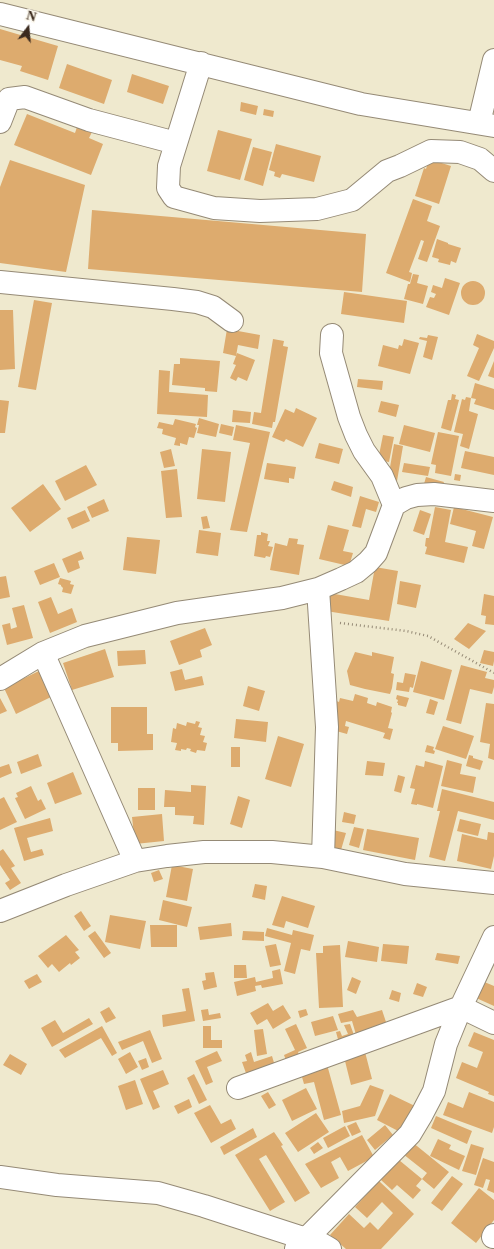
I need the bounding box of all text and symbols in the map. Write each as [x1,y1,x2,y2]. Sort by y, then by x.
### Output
north arrow [8,8,48,48]
text: N [25,8,38,25]

